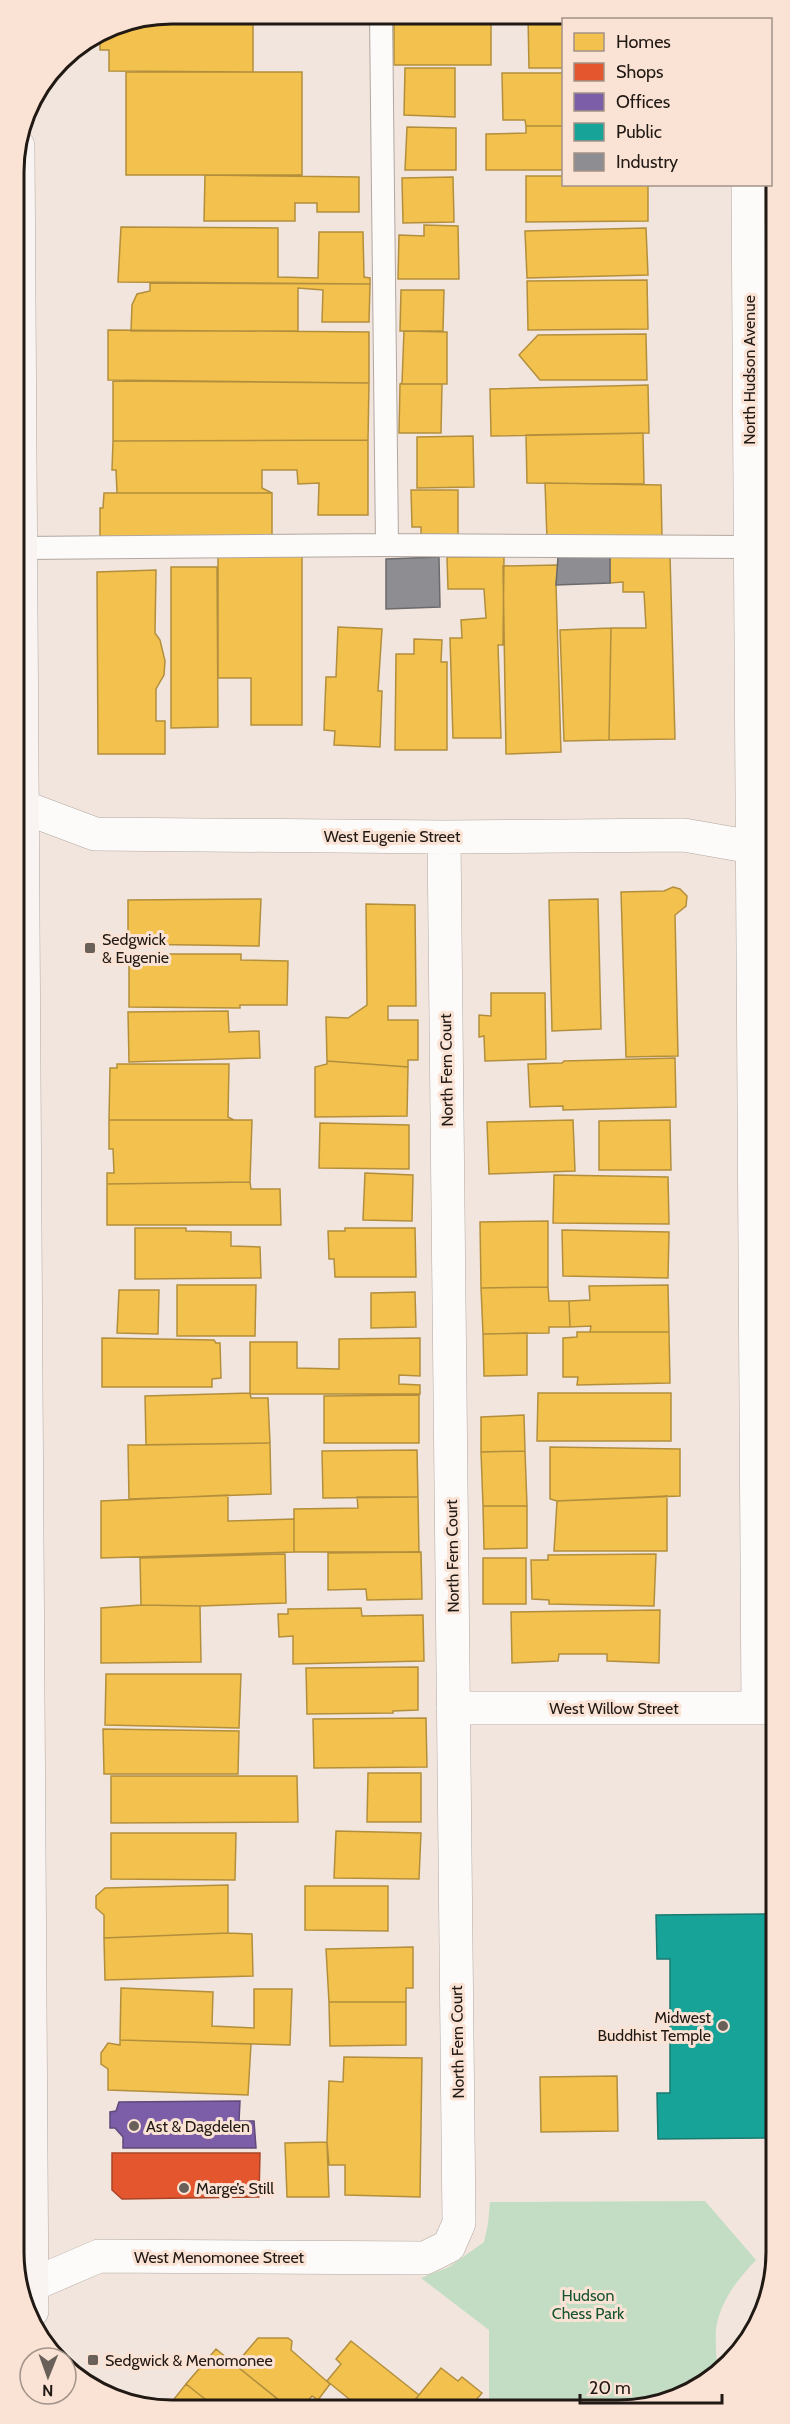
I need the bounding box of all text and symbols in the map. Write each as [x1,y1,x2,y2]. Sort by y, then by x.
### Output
legend [562,18,772,186]
text: Homes [616,31,671,53]
text: Shops [616,61,664,83]
text: Offices [616,91,670,113]
text: Public [616,121,662,143]
text: Industry [616,151,678,173]
street label: North Hudson Avenue [740,295,759,445]
street label: West Eugenie Street [324,827,461,846]
place label: Sedgwick & Eugenie [102,930,169,967]
marker: Sedgwick & Eugenie [83,941,97,955]
street label: North Fern Court [436,1013,457,1127]
street label: North Fern Court [442,1499,463,1613]
street label: West Willow Street [549,1699,679,1718]
street label: North Fern Court [447,1985,468,2099]
place label: Midwest Buddhist Temple [597,2008,712,2045]
marker: Midwest Buddhist Temple [716,2019,730,2033]
place label: Ast & Dagdelen [146,2117,250,2136]
marker: Ast & Dagdelen [127,2119,141,2133]
place label: Marge’s Still [196,2179,274,2198]
marker: Marge’s Still [177,2181,191,2195]
street label: West Menomonee Street [134,2248,305,2267]
park label: Hudson Chess Park [552,2286,625,2323]
north arrow [18,2346,78,2406]
place label: Sedgwick & Menomonee [105,2351,273,2370]
marker: Sedgwick & Menomonee [86,2353,100,2367]
scale bar [580,2367,722,2405]
text: 20 m [589,2377,631,2399]
text: N [42,2381,54,2400]

